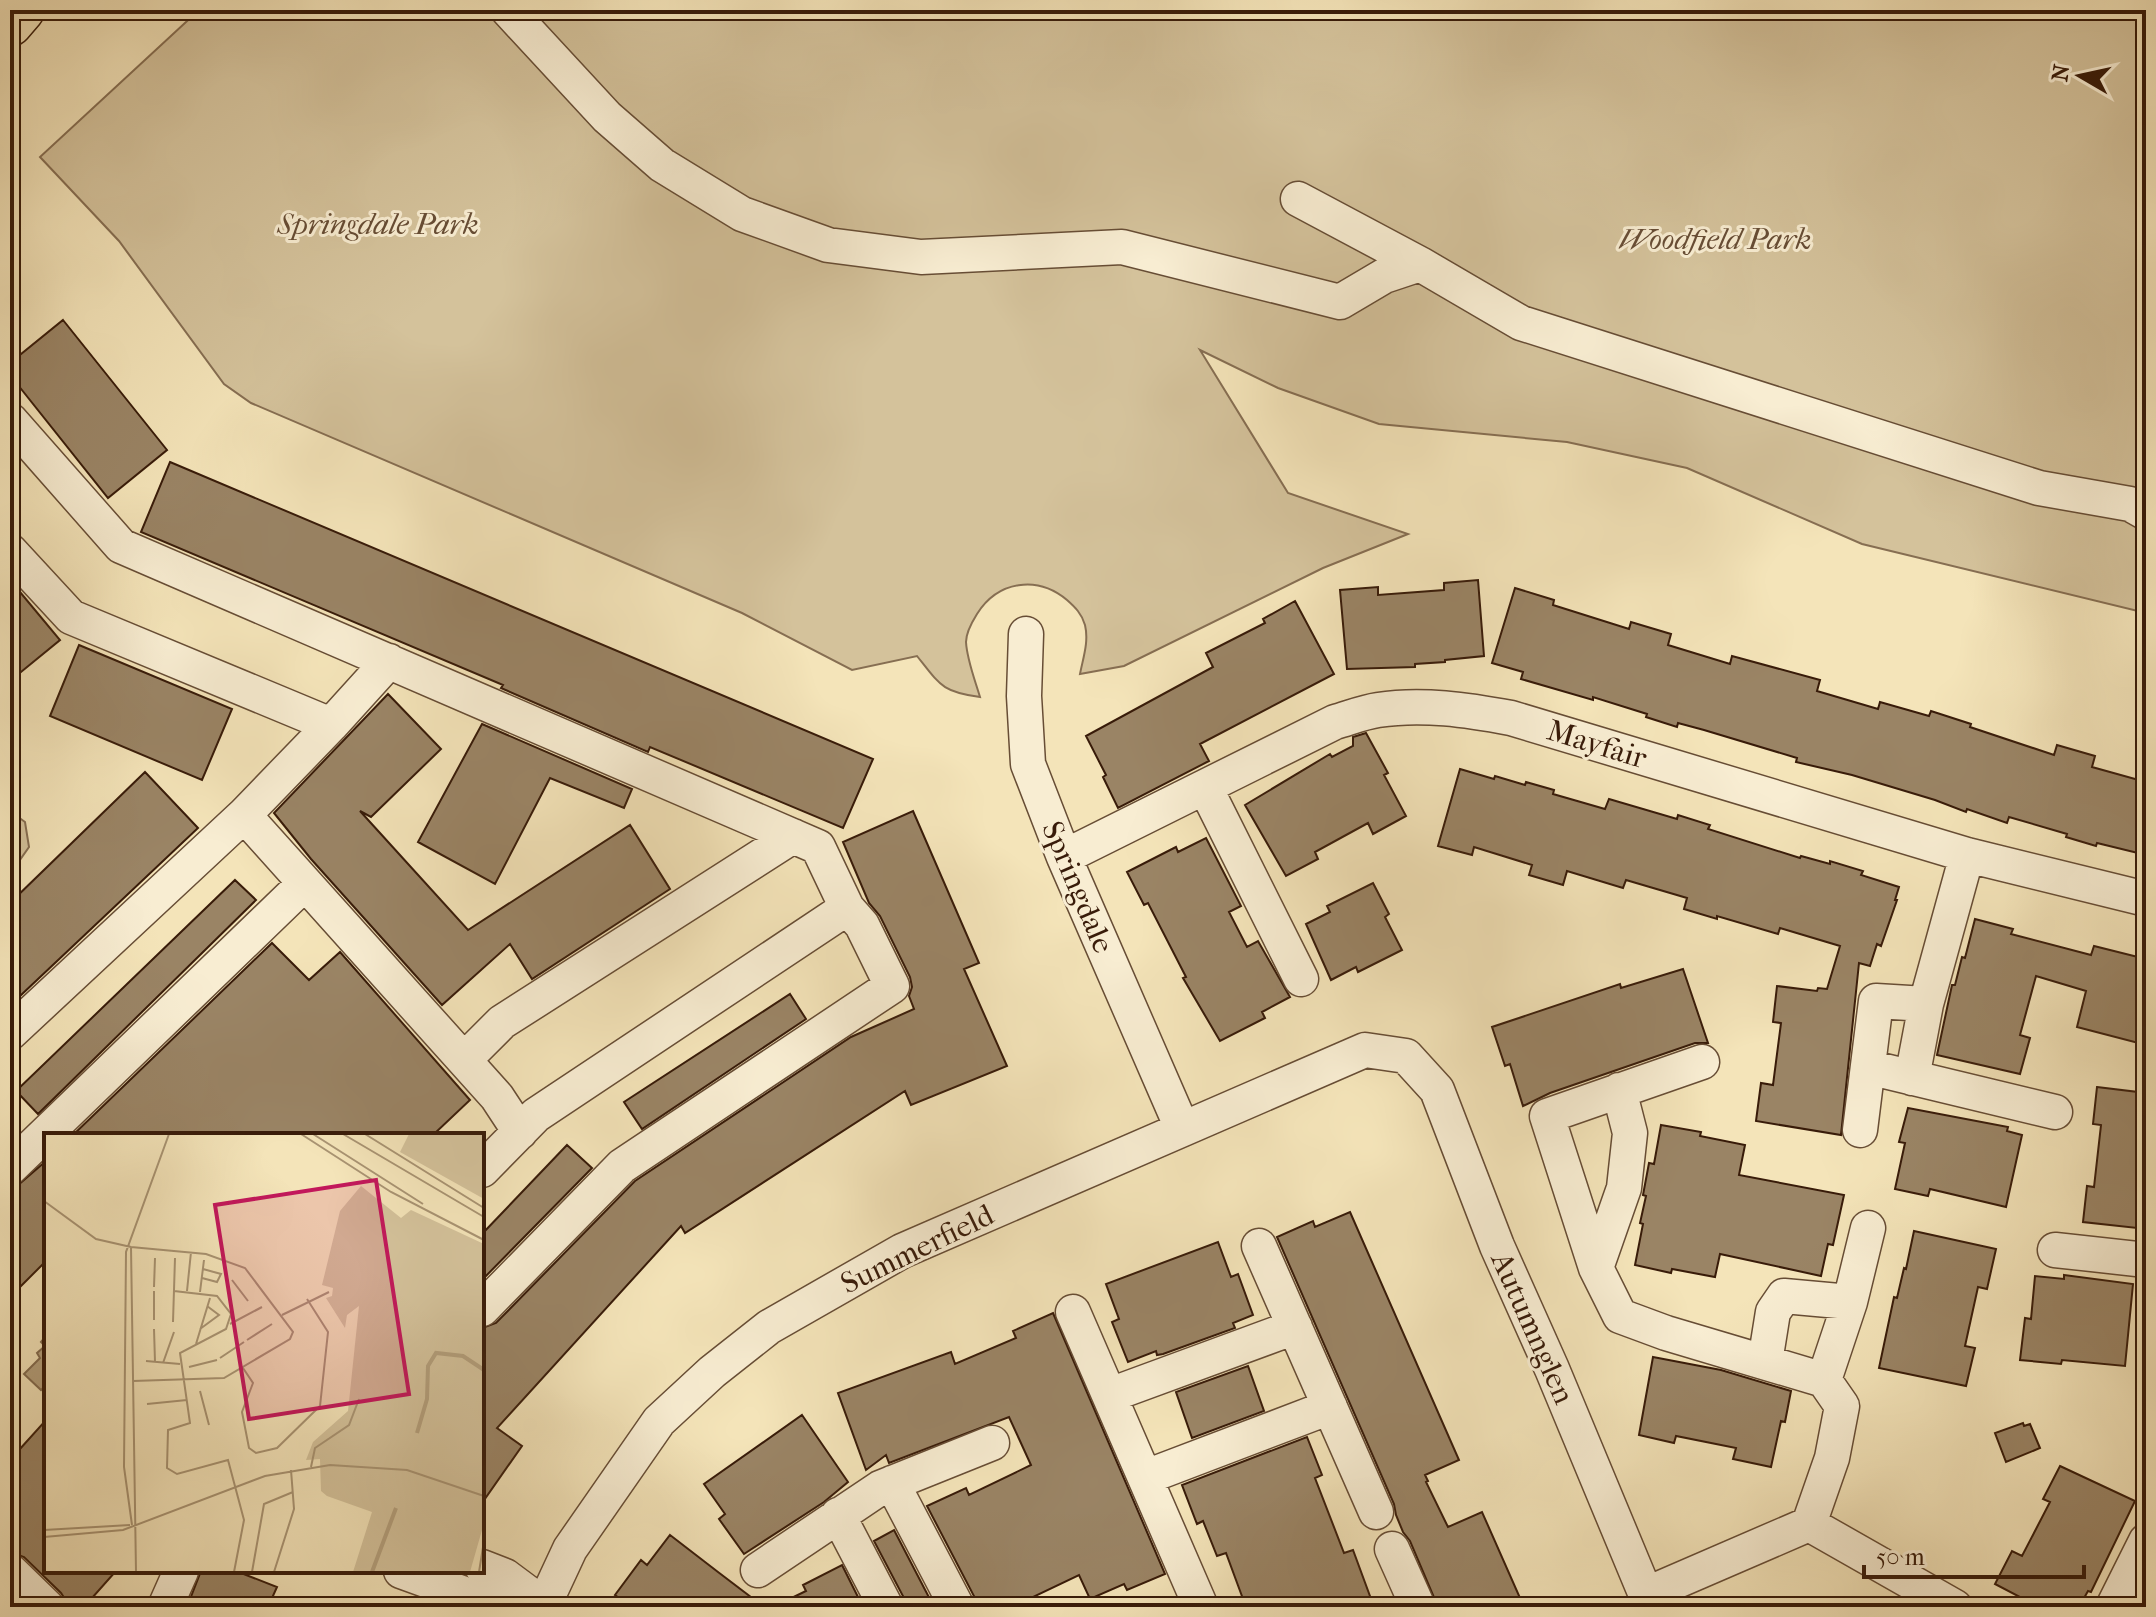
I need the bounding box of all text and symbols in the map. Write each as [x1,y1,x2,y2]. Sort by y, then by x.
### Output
north arrow [2040,36,2120,116]
text: N [2047,62,2075,83]
park label: Springdale Park [276,207,479,242]
park label: Woodfield Park [1618,222,1812,257]
street label: Mayfair [1543,713,1651,776]
street label: Springdale [1034,816,1121,958]
inset map [44,1133,484,1573]
street label: Summerfield [835,1197,1000,1301]
street label: Autumnglen [1483,1246,1582,1410]
scale bar [1864,1529,2084,1579]
text: 50 m [1876,1543,1925,1571]

